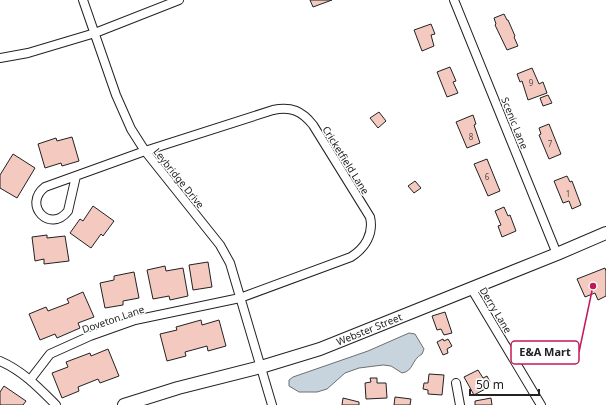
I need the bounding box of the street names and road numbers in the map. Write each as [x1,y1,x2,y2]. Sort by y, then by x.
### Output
street label: Scenic Lane [498,95,532,151]
street label: Cricketfield Lane [319,123,373,197]
street label: Leybridge Drive [150,145,208,211]
street label: Derry Lane [477,284,515,336]
street label: Doveton Lane [80,302,146,336]
street label: Webster Street [334,309,404,349]

